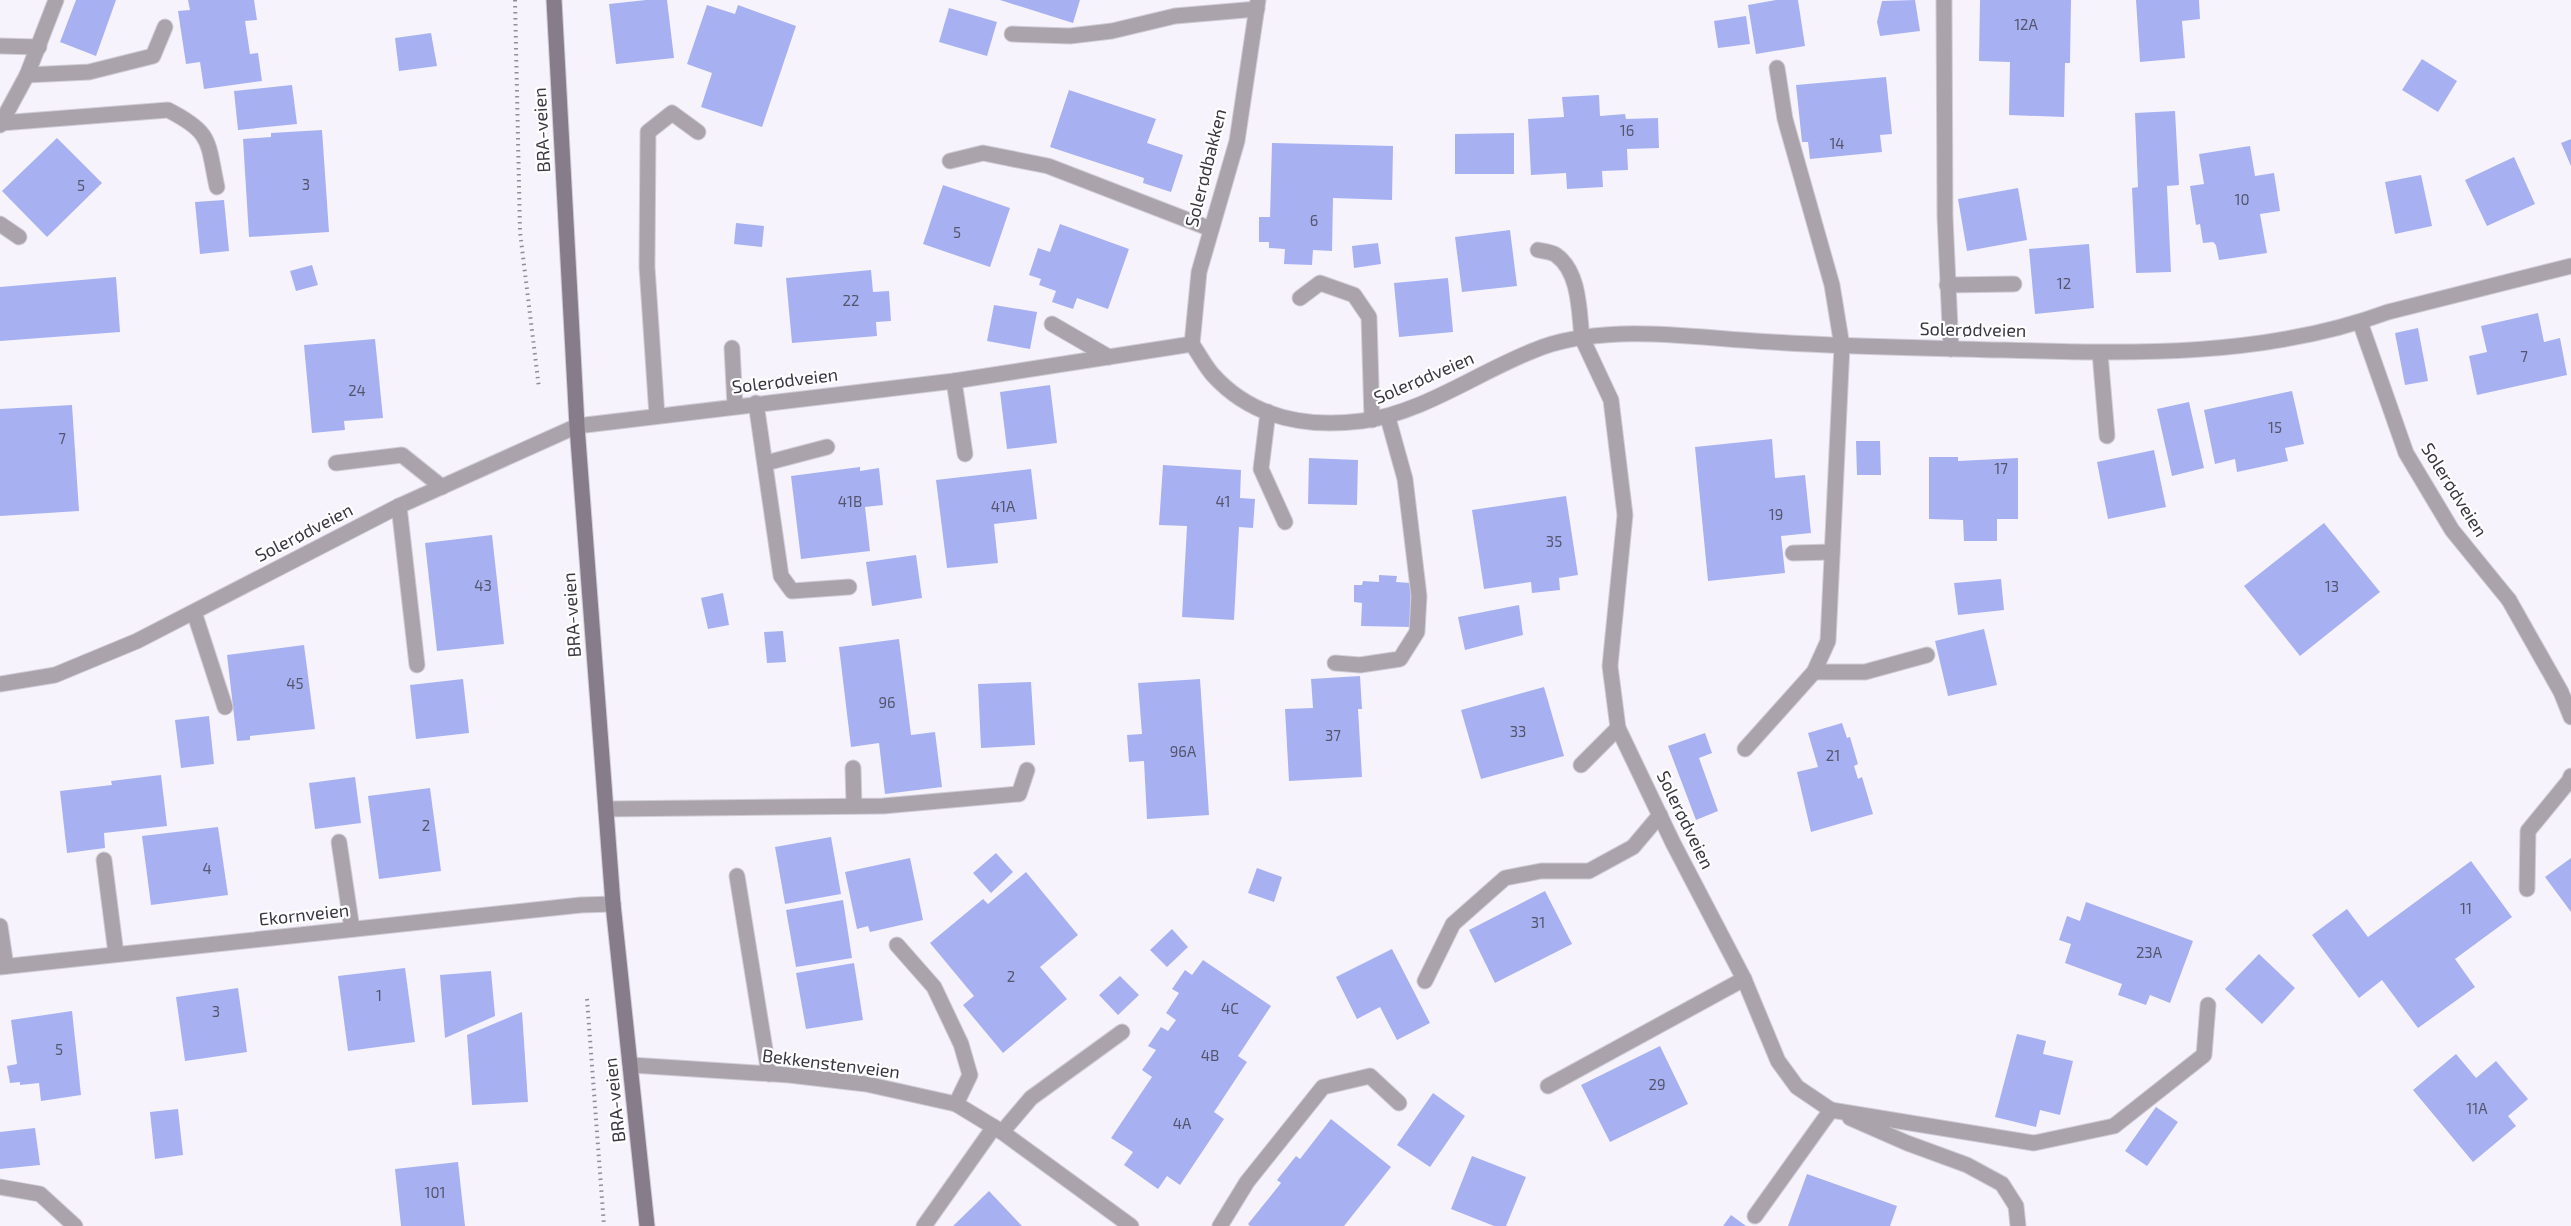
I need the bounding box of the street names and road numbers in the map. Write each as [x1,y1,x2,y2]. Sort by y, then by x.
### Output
street label: BRA-veien [528,87,554,173]
street label: Solerødbakken [1180,106,1230,229]
street label: Solerødveien [1919,317,2027,341]
street label: Solerødveien [1370,346,1477,408]
street label: Solerødveien [731,363,839,397]
street label: Solerødveien [2417,438,2492,541]
street label: Solerødveien [251,498,356,566]
street label: BRA-veien [557,572,585,658]
street label: Solerødveien [1653,767,1719,872]
street label: Ekornveien [258,898,350,930]
street label: Bekkenstenveien [761,1044,901,1082]
street label: BRA-veien [599,1057,629,1144]

